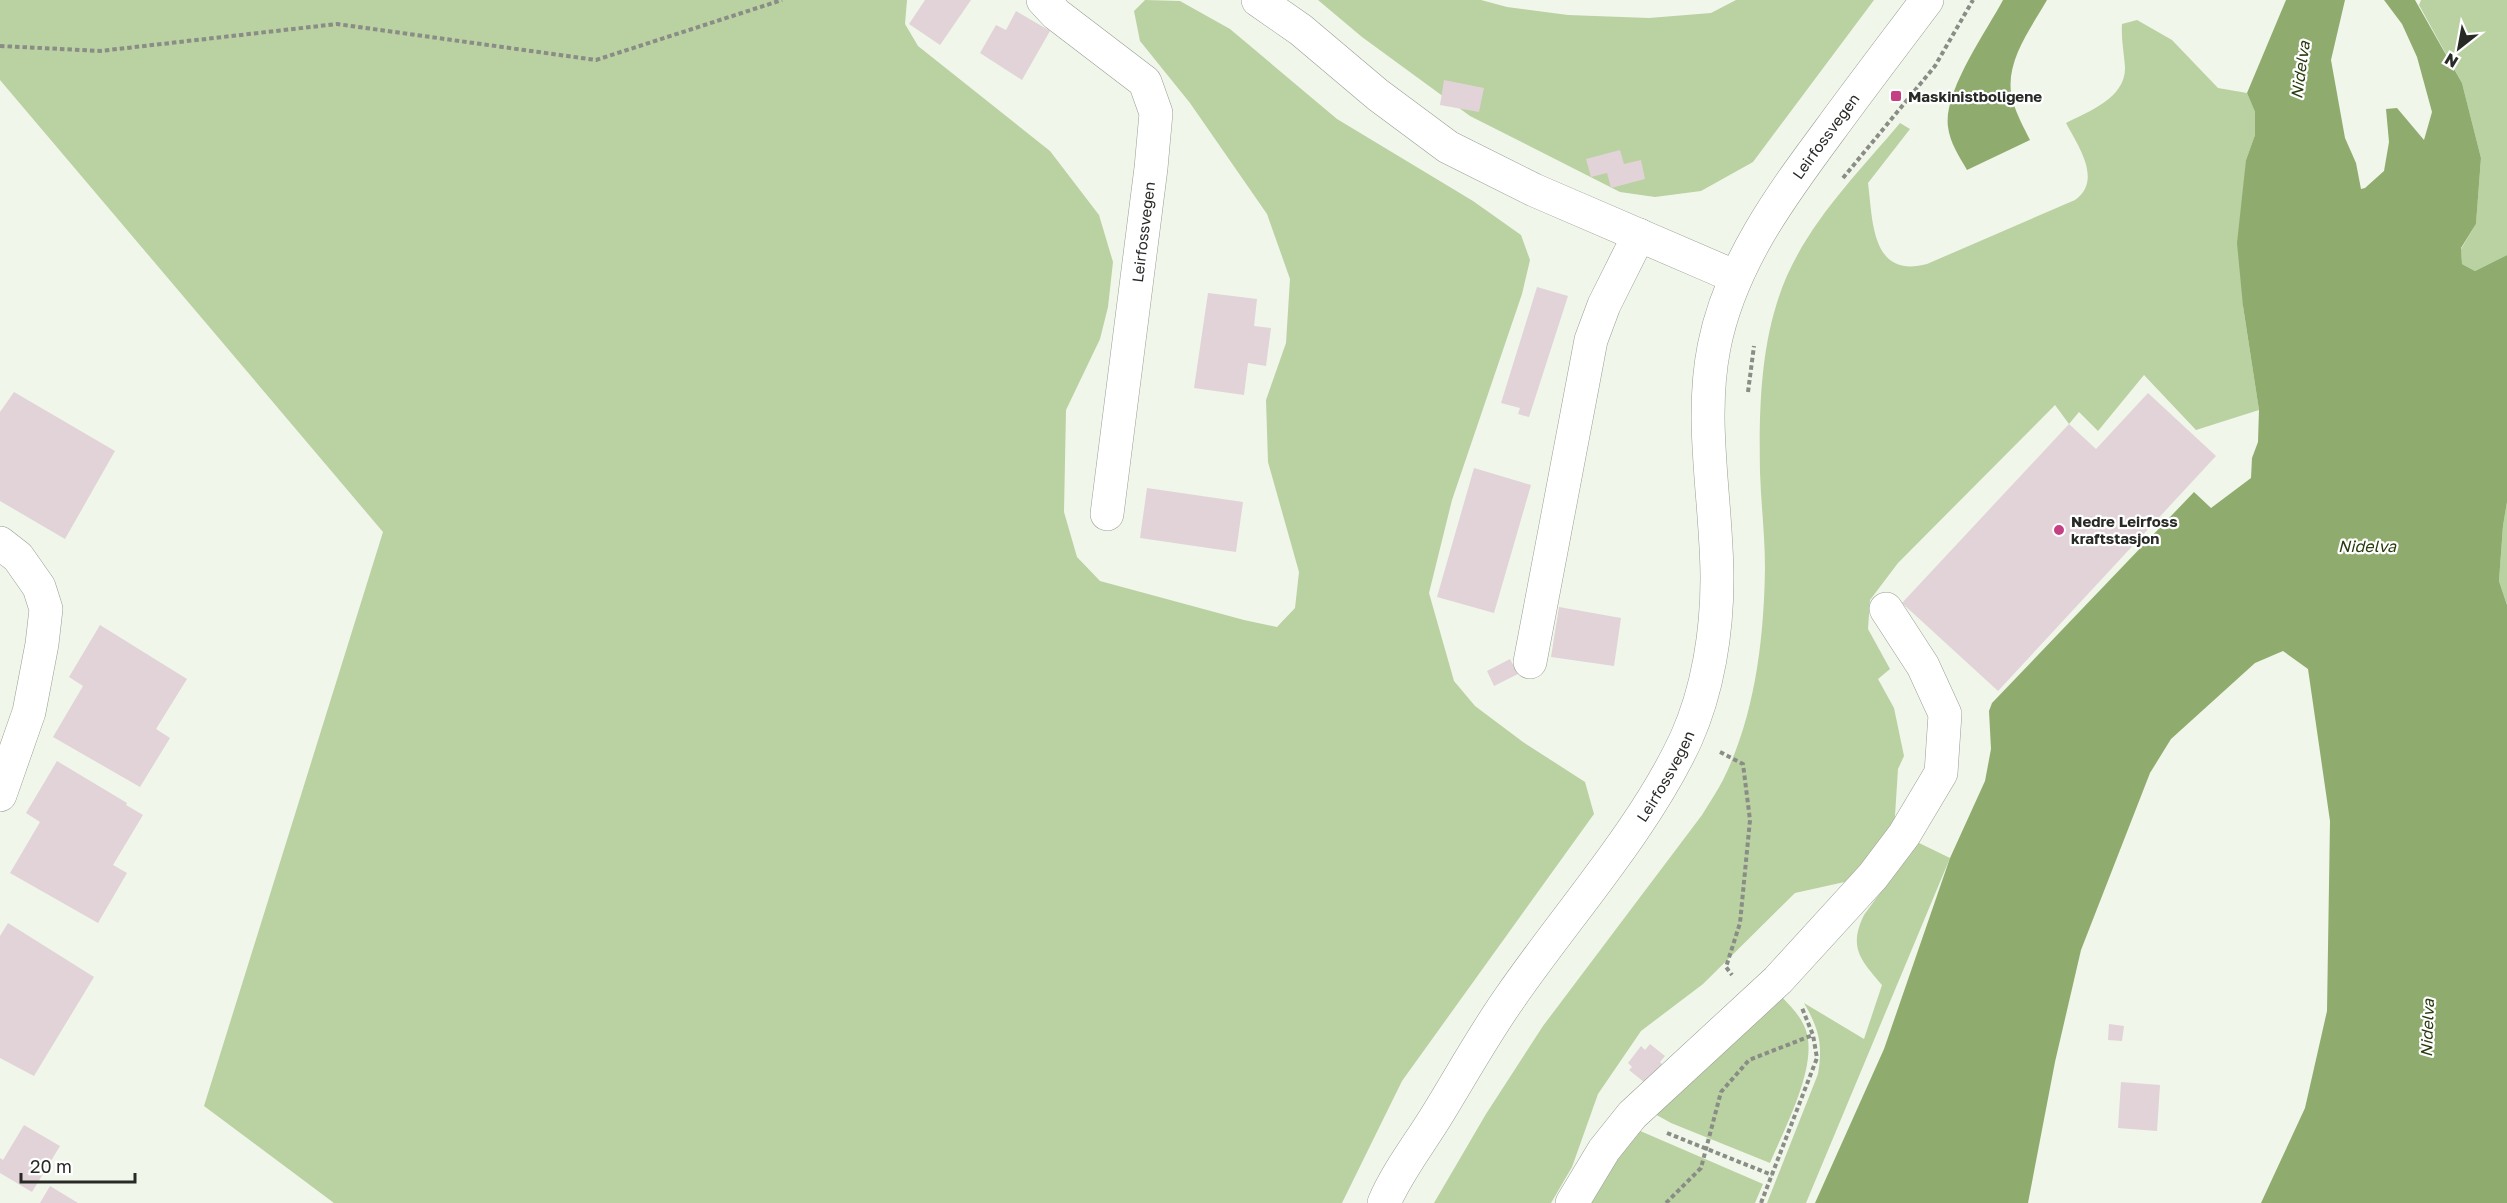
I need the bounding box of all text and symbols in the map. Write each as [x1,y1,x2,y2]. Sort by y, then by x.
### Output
north arrow [2429,18,2489,78]
water label: Nidelva [2286,39,2314,100]
text: N [2441,49,2462,73]
place label: Maskinistboligene [1908,87,2042,105]
marker: Maskinistboligene [1889,89,1903,103]
street label: Leirfossvegen [1788,90,1863,182]
street label: Leirfossvegen [1128,181,1158,283]
place label: Nedre Leirfoss kraftstasjon [2071,512,2178,547]
marker: Nedre Leirfoss kraftstasjon [2052,523,2066,537]
water label: Nidelva [2338,536,2397,556]
street label: Leirfossvegen [1632,728,1698,825]
water label: Nidelva [2416,998,2438,1057]
scale bar [21,1146,135,1184]
text: 20 m [30,1155,72,1177]

